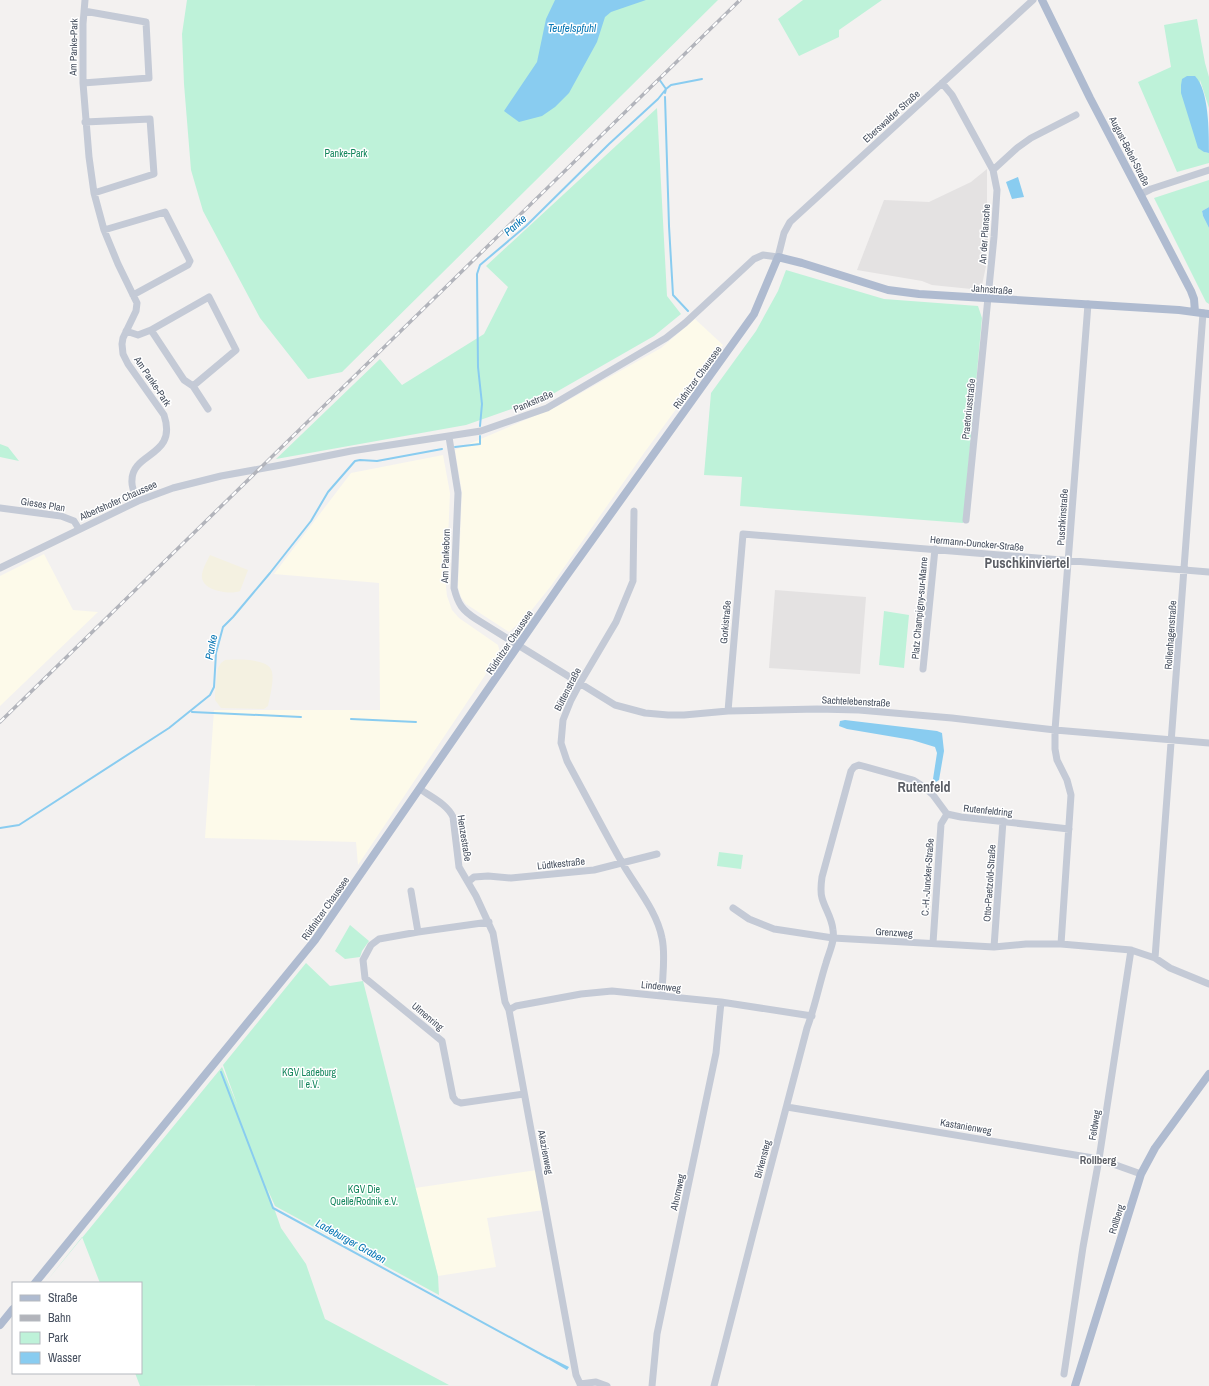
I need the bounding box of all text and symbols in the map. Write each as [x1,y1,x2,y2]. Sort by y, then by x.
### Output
street label: Am Panke-Park [66,17,81,77]
water label: Teufelspfuhl [548,21,597,35]
street label: Eberswalder Straße [860,87,923,145]
street label: August-Bebel-Straße [1106,113,1153,189]
park label: Panke-Park [325,147,368,160]
street label: An der Plansche [976,203,993,265]
water label: Panke [501,211,529,239]
street label: Jahnstraße [971,282,1013,297]
street label: Rüdnitzer Chaussee [670,343,725,411]
street label: Am Panke-Park [131,353,175,409]
street label: Praetoriusstraße [959,378,978,440]
street label: Pankstraße [511,387,555,416]
street label: Albertshofer Chaussee [77,477,159,524]
street label: Puschkinstraße [1054,488,1071,546]
street label: Gieses Plan [20,495,66,514]
street label: Am Pankeborn [438,529,453,584]
street label: Hermann-Duncker-Straße [929,533,1025,554]
district label: Puschkinviertel [985,554,1069,572]
street label: Platz Champigny-sur-Marne [909,556,930,660]
street label: Gorkistraße [717,599,734,644]
street label: Rollenhagenstraße [1162,600,1179,670]
street label: Rüdnitzer Chaussee [483,607,536,677]
water label: Panke [202,633,220,661]
street label: Büttenstraße [551,665,584,713]
street label: Sachtelebenstraße [821,693,891,710]
district label: Rutenfeld [898,778,950,796]
street label: Rutenfeldring [963,801,1014,820]
street label: Henzestraße [454,814,475,863]
street label: C.-H.-Juncker-Straße [918,837,937,916]
street label: Otto-Paetzold-Straße [980,843,999,922]
street label: Lüdtkestraße [537,854,586,872]
street label: Rüdnitzer Chaussee [299,874,352,943]
street label: Grenzweg [875,925,913,940]
street label: Lindenweg [640,978,682,995]
street label: Ulmenring [409,999,447,1034]
park label: KGV Ladeburg II e.V. [282,1066,337,1091]
street label: Feldweg [1086,1109,1103,1141]
street label: Kastanienweg [939,1116,993,1137]
street label: Akazienweg [535,1128,556,1176]
street label: Birkensteg [751,1138,774,1180]
district label: Rollberg [1080,1153,1117,1167]
street label: Ahornweg [667,1172,688,1212]
park label: KGV Die Quelle/Rodnik e.V. [330,1183,398,1208]
street label: Rollberg [1106,1202,1127,1236]
water label: Ladeburger Graben [313,1216,389,1266]
legend [12,1282,142,1374]
text: Straße [48,1290,78,1306]
text: Bahn [48,1310,71,1326]
text: Park [48,1330,68,1346]
text: Wasser [48,1350,82,1366]

